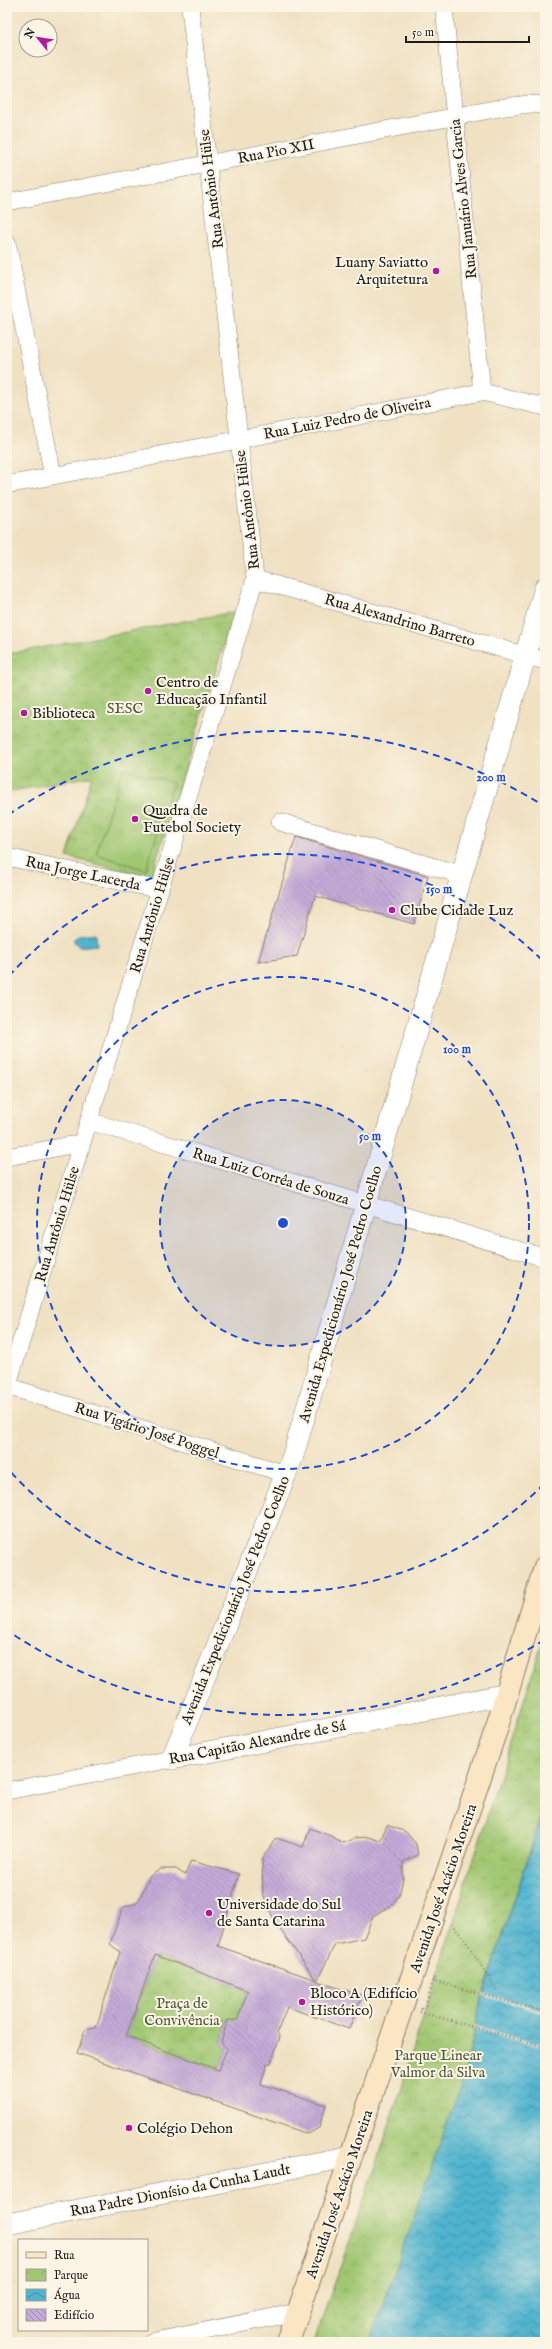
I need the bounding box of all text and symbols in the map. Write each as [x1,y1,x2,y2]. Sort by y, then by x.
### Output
north arrow [18,18,58,58]
scale bar [406,18,529,44]
text: N [21,25,39,42]
text: 50 m [412,25,434,40]
street label: Rua Januário Alves Garcia [446,117,481,280]
street label: Rua Antônio Hülse [195,128,228,250]
street label: Rua Pio XII [236,135,317,168]
place label: Luany Saviatto Arquitetura [335,253,429,289]
marker: Luany Saviatto Arquitetura [431,266,441,276]
street label: Rua Luiz Pedro de Oliveira [262,393,433,444]
street label: Rua Antônio Hülse [231,449,264,571]
street label: Rua Alexandrino Barreto [322,590,477,651]
place label: Centro de Educação Infantil [156,673,268,709]
marker: Centro de Educação Infantil [143,686,153,696]
park label: SESC [107,699,144,718]
place label: Biblioteca [32,704,95,723]
marker: Biblioteca [19,708,29,718]
text: 200 m [476,770,506,785]
place label: Quadra de Futebol Society [143,801,242,837]
marker: Quadra de Futebol Society [130,814,140,824]
street label: Rua Jorge Lacerda [24,852,143,895]
street label: Rua Antônio Hülse [126,855,179,975]
text: 150 m [426,882,453,897]
place label: Clube Cidade Luz [400,901,513,920]
marker: Clube Cidade Luz [387,905,397,915]
text: 100 m [443,1042,472,1057]
text: 50 m [359,1129,382,1144]
street label: Rua Luiz Corrêa de Souza [190,1144,352,1210]
street label: Avenida Expedicionário José Pedro Coelho [294,1163,386,1426]
street label: Rua Antônio Hülse [31,1164,84,1284]
centre of rings [276,1216,290,1230]
street label: Rua Vigário José Poggel [72,1398,222,1463]
street label: Avenida Expedicionário José Pedro Coelho [176,1473,294,1728]
street label: Rua Capitão Alexandre de Sá [167,1716,348,1769]
street label: Avenida José Acácio Moreira [405,1801,481,1976]
place label: Universidade do Sul de Santa Catarina [217,1895,342,1931]
marker: Universidade do Sul de Santa Catarina [204,1908,214,1918]
place label: Bloco A (Edifício Histórico) [310,1984,417,2020]
park label: Praça de Convivência [144,1994,220,2030]
marker: Bloco A (Edifício Histórico) [297,1997,307,2007]
park label: Parque Linear Valmor da Silva [390,2046,486,2082]
street label: Avenida José Acácio Moreira [301,2107,377,2282]
place label: Colégio Dehon [137,2119,233,2138]
marker: Colégio Dehon [124,2123,134,2133]
street label: Rua Padre Dionísio da Cunha Laudt [68,2160,292,2221]
legend [18,2239,148,2331]
text: Rua [54,2248,75,2263]
text: Parque [54,2268,89,2284]
text: Água [53,2287,81,2303]
text: Edifício [54,2308,95,2323]

